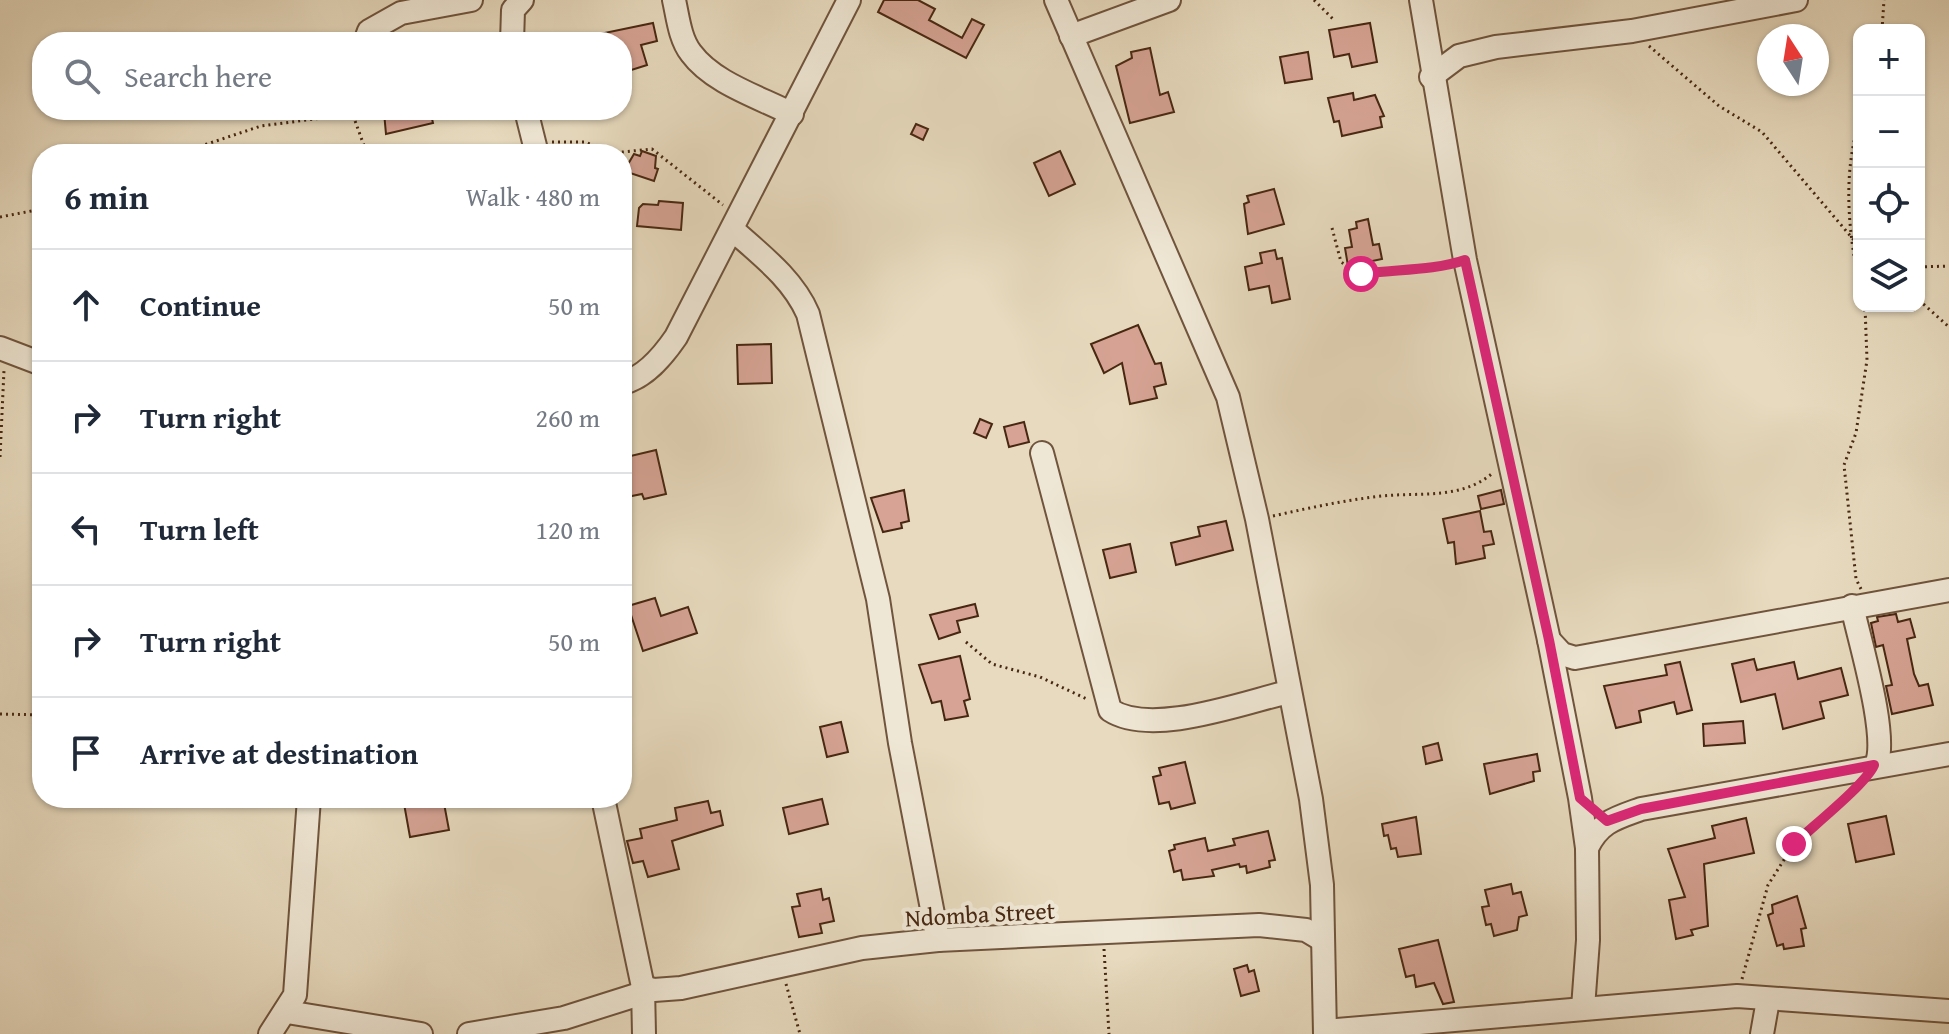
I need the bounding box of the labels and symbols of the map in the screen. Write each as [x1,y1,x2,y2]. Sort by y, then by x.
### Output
north arrow [1757,24,1829,96]
route start [1343,256,1379,292]
route end [1776,826,1812,862]
street label: Ndomba Street [904,893,1056,935]

